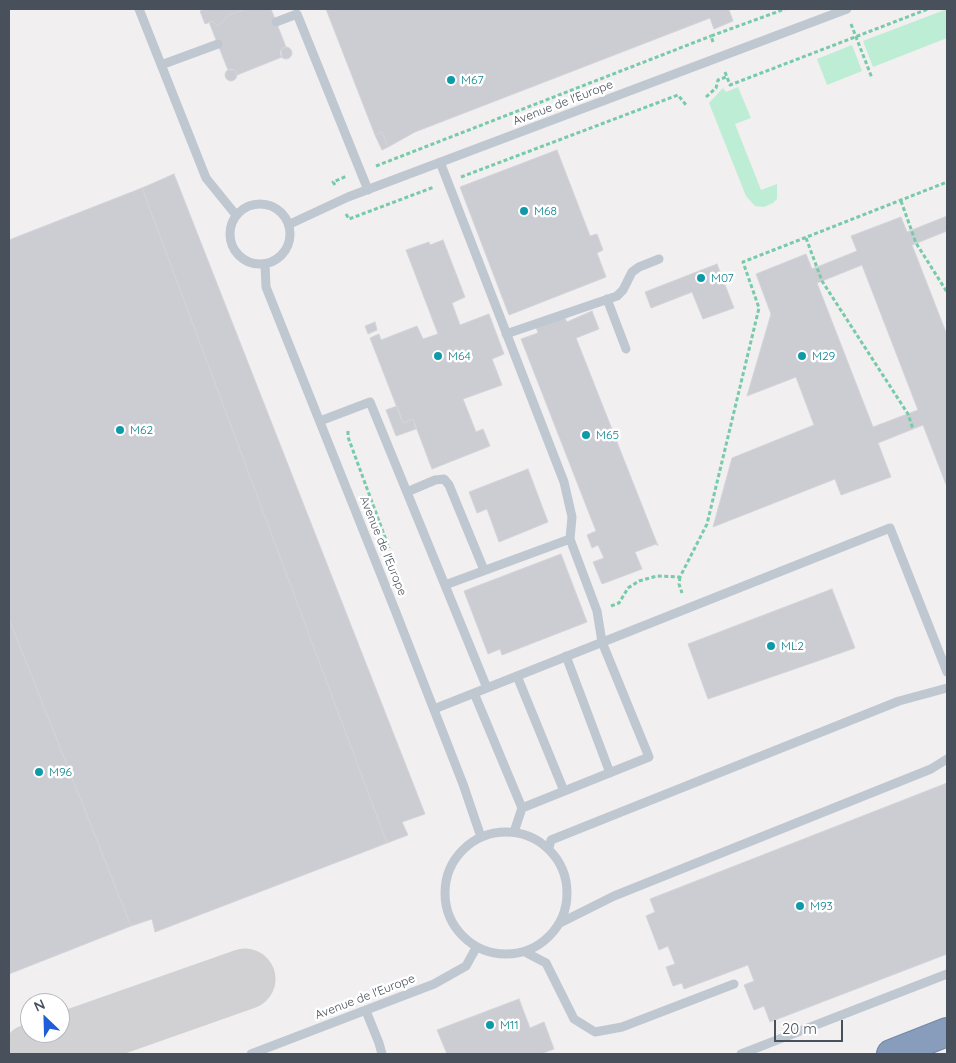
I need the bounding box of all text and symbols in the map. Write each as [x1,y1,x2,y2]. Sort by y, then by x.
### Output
place label: M67 [461,73,484,87]
marker: M67 [445,74,457,86]
street label: Avenue de l'Europe [511,77,615,129]
place label: M68 [534,204,557,218]
marker: M68 [518,205,530,217]
place label: M07 [711,271,734,285]
marker: M07 [695,272,707,284]
place label: M64 [448,349,471,363]
place label: M29 [812,349,835,363]
marker: M64 [432,350,444,362]
marker: M29 [796,350,808,362]
place label: M62 [130,423,153,437]
marker: M62 [114,424,126,436]
place label: M65 [596,428,619,442]
marker: M65 [580,429,592,441]
street label: Avenue de l'Europe [356,494,410,598]
place label: ML2 [781,639,804,653]
marker: ML2 [765,640,777,652]
place label: M96 [49,765,72,779]
marker: M96 [33,766,45,778]
place label: M93 [810,899,833,913]
marker: M93 [794,900,806,912]
street label: Avenue de l'Europe [313,971,417,1023]
north arrow [20,993,70,1043]
text: N [31,995,48,1016]
scale bar [776,1010,845,1042]
place label: M11 [500,1018,519,1032]
marker: M11 [484,1019,496,1031]
text: 20 m [782,1019,817,1038]

